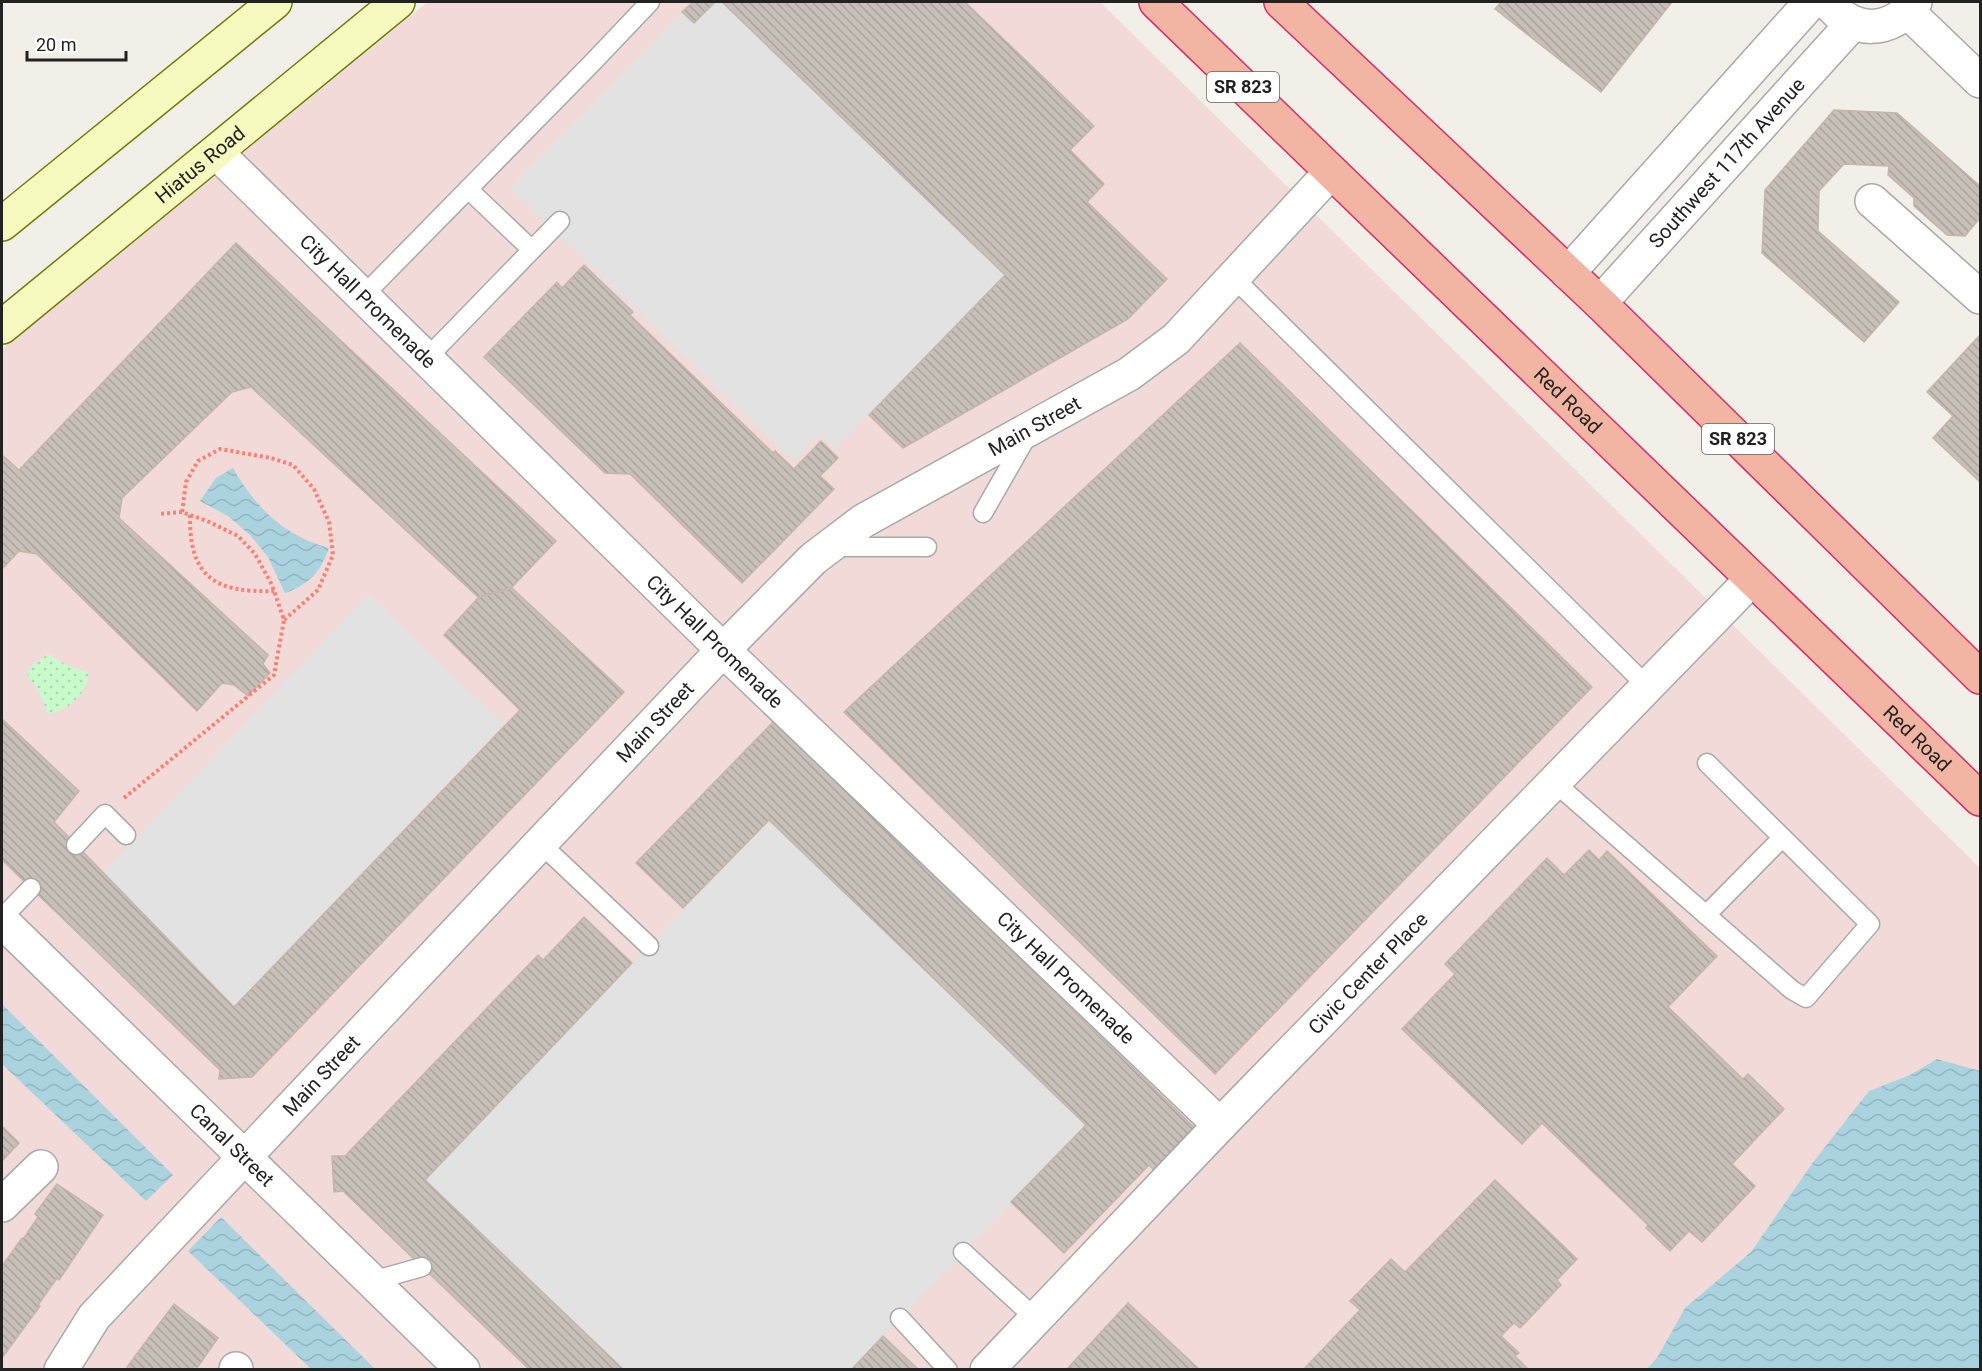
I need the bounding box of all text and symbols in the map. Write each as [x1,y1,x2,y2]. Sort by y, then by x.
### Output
scale bar [27,24,126,62]
text: 20 m [36,34,76,55]
road number: SR 823 [1207,72,1279,102]
street label: Southwest 117th Avenue [1644,73,1810,253]
street label: Hiatus Road [150,121,250,208]
street label: City Hall Promenade [295,229,441,373]
street label: Red Road [1529,362,1607,439]
street label: Main Street [984,391,1085,461]
road number: SR 823 [1702,424,1774,454]
street label: City Hall Promenade [642,570,788,713]
street label: Main Street [611,677,699,767]
street label: Red Road [1878,700,1956,776]
street label: City Hall Promenade [992,906,1140,1049]
street label: Civic Center Place [1303,907,1433,1039]
street label: Main Street [278,1030,365,1121]
street label: Canal Street [185,1099,279,1191]

